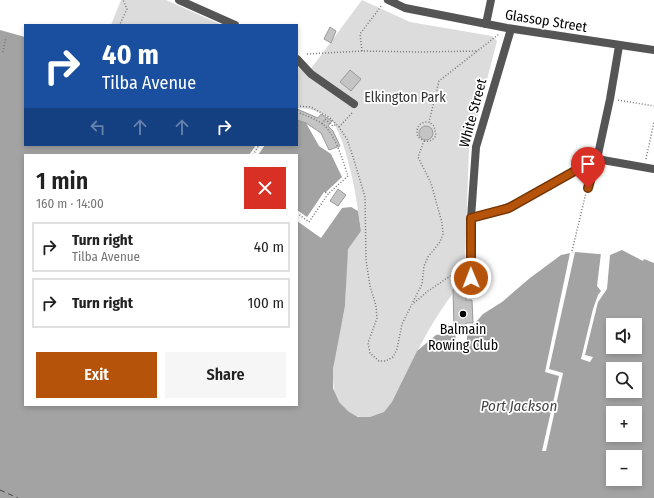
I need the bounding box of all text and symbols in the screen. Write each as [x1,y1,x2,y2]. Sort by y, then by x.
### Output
street label: Glassop Street [504,6,589,36]
text: 40 m [102,38,159,71]
icon: right [36,40,88,92]
text: Tilba Avenue [102,72,196,94]
street label: White Street [456,76,490,149]
park label: Elkington Park [364,89,446,106]
icon: left [87,116,109,138]
icon: ahead [129,116,151,138]
icon: ahead [171,116,193,138]
icon: right [213,116,235,138]
pin [571,147,605,188]
icon: arrive [577,153,599,175]
text: 1 min [36,167,88,195]
button: close [244,167,286,209]
text: 160 m · 14:00 [36,196,104,211]
text: Turn right [72,231,133,249]
icon: right [38,236,60,258]
text: 40 m [254,238,284,256]
text: Tilba Avenue [72,249,140,264]
position arrow [450,257,492,299]
icon: right [38,292,60,314]
text: Turn right [72,294,133,312]
text: 100 m [247,294,284,312]
marker: Balmain Rowing Club [458,309,468,319]
map controls [606,318,642,486]
button: sound [606,318,642,354]
place label: Balmain Rowing Club [428,321,498,354]
button: Exit [36,352,157,398]
button: Share [165,352,286,398]
button: search [606,362,642,398]
water label: Port Jackson [481,397,557,415]
button: + [606,406,642,442]
button: − [606,450,642,486]

